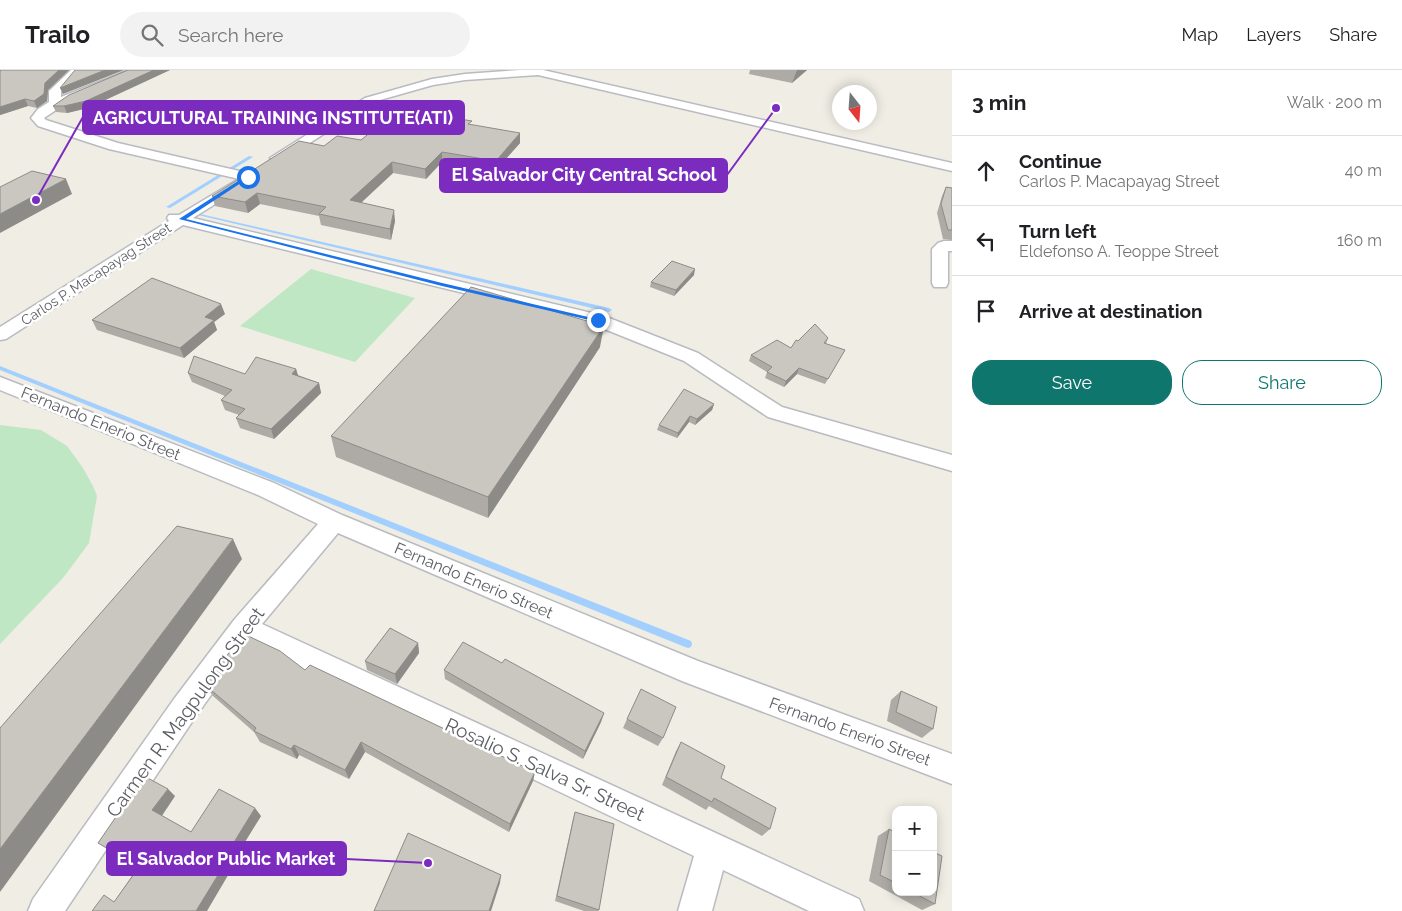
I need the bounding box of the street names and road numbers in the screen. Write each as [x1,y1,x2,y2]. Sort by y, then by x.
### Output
street label: Carlos P. Macapayag Street [18,219,174,329]
street label: Fernando Enerio Street [18,383,184,464]
street label: Fernando Enerio Street [392,538,556,623]
street label: Carmen R. Magpulong Street [101,602,269,821]
street label: Fernando Enerio Street [767,693,934,770]
street label: Rosalio S. Salva Sr. Street [442,713,649,825]

